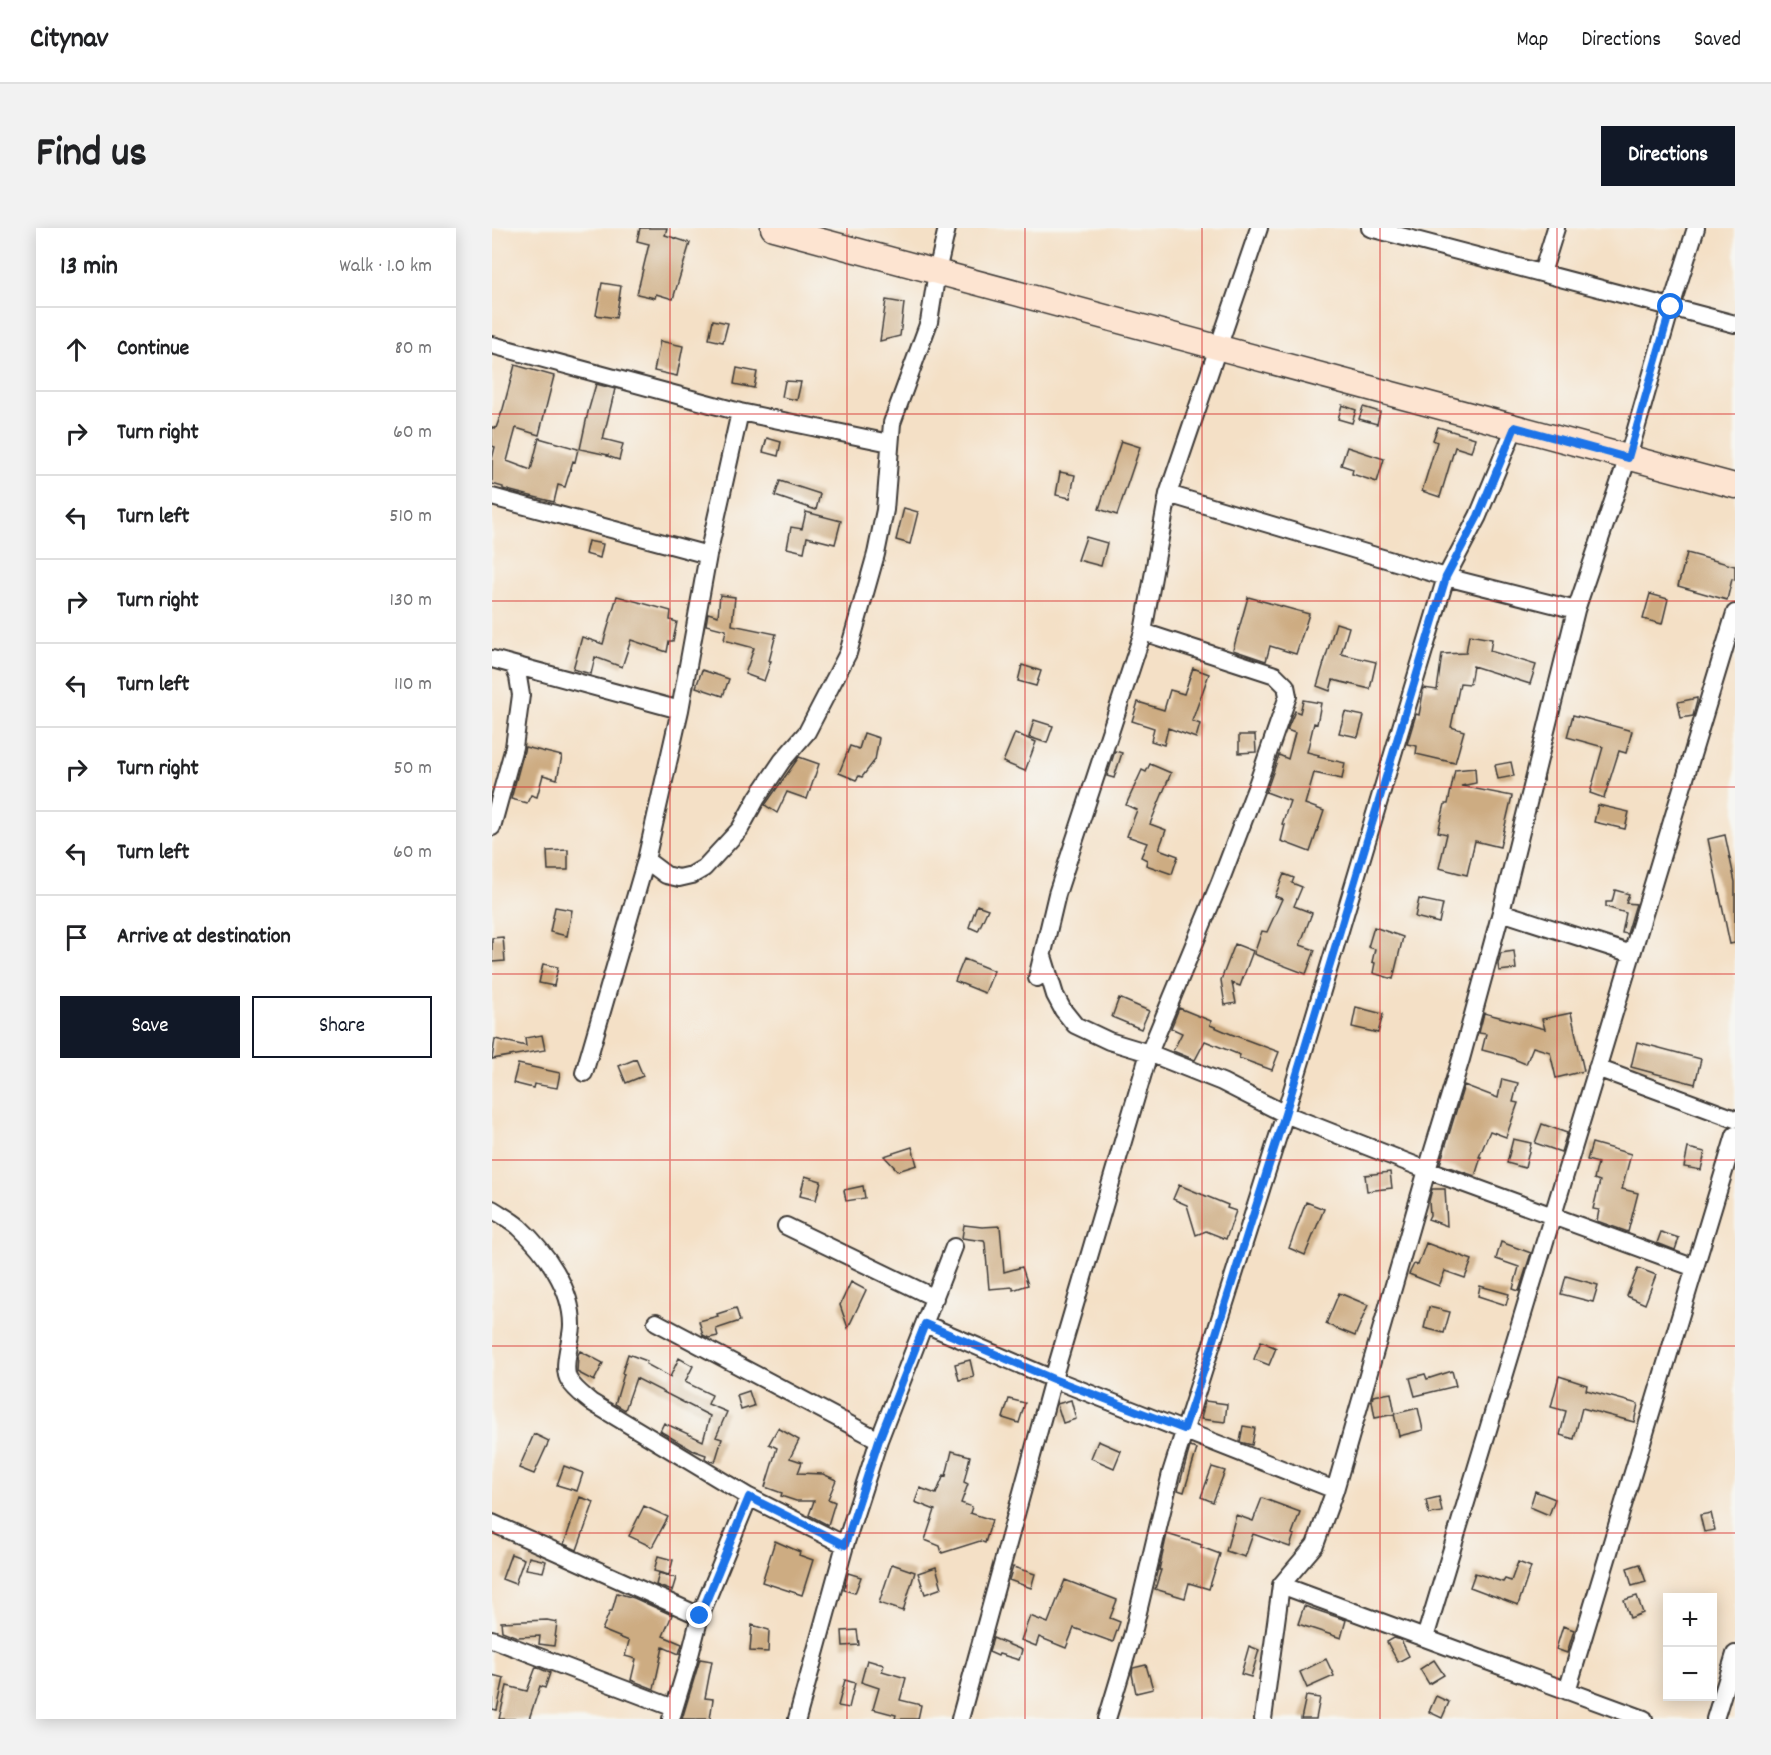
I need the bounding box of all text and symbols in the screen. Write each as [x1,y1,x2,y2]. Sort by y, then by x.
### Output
text: Citynav [30,21,108,61]
text: Map [1517,26,1548,56]
text: Directions [1581,26,1661,56]
text: Saved [1694,26,1741,56]
text: Find us [36,126,147,186]
button: Directions [1601,126,1735,186]
text: 13 min [60,249,118,286]
text: Walk · 1.0 km [339,253,432,281]
route start [1657,293,1683,319]
icon: ahead [60,333,93,366]
text: Continue [117,334,189,365]
text: 80 m [395,335,432,363]
icon: right [60,417,93,450]
text: Turn right [117,418,199,449]
text: 60 m [393,419,432,447]
icon: left [60,501,93,534]
text: Turn left [117,502,189,533]
text: 510 m [389,503,432,531]
icon: right [60,585,93,618]
text: Turn right [117,586,199,617]
text: 130 m [390,587,432,615]
icon: left [60,669,93,702]
text: Turn left [117,670,189,701]
text: 110 m [394,671,432,699]
icon: right [60,753,93,786]
text: Turn right [117,754,199,785]
text: 50 m [394,755,432,783]
icon: left [60,837,93,870]
text: Turn left [117,838,189,869]
text: 60 m [393,839,432,867]
icon: arrive [60,921,93,954]
text: Arrive at destination [117,922,291,953]
button: Save [60,996,240,1058]
button: Share [252,996,432,1058]
map controls [1663,1593,1717,1701]
button: + [1663,1593,1717,1647]
route end [686,1602,712,1628]
button: − [1663,1647,1717,1701]

